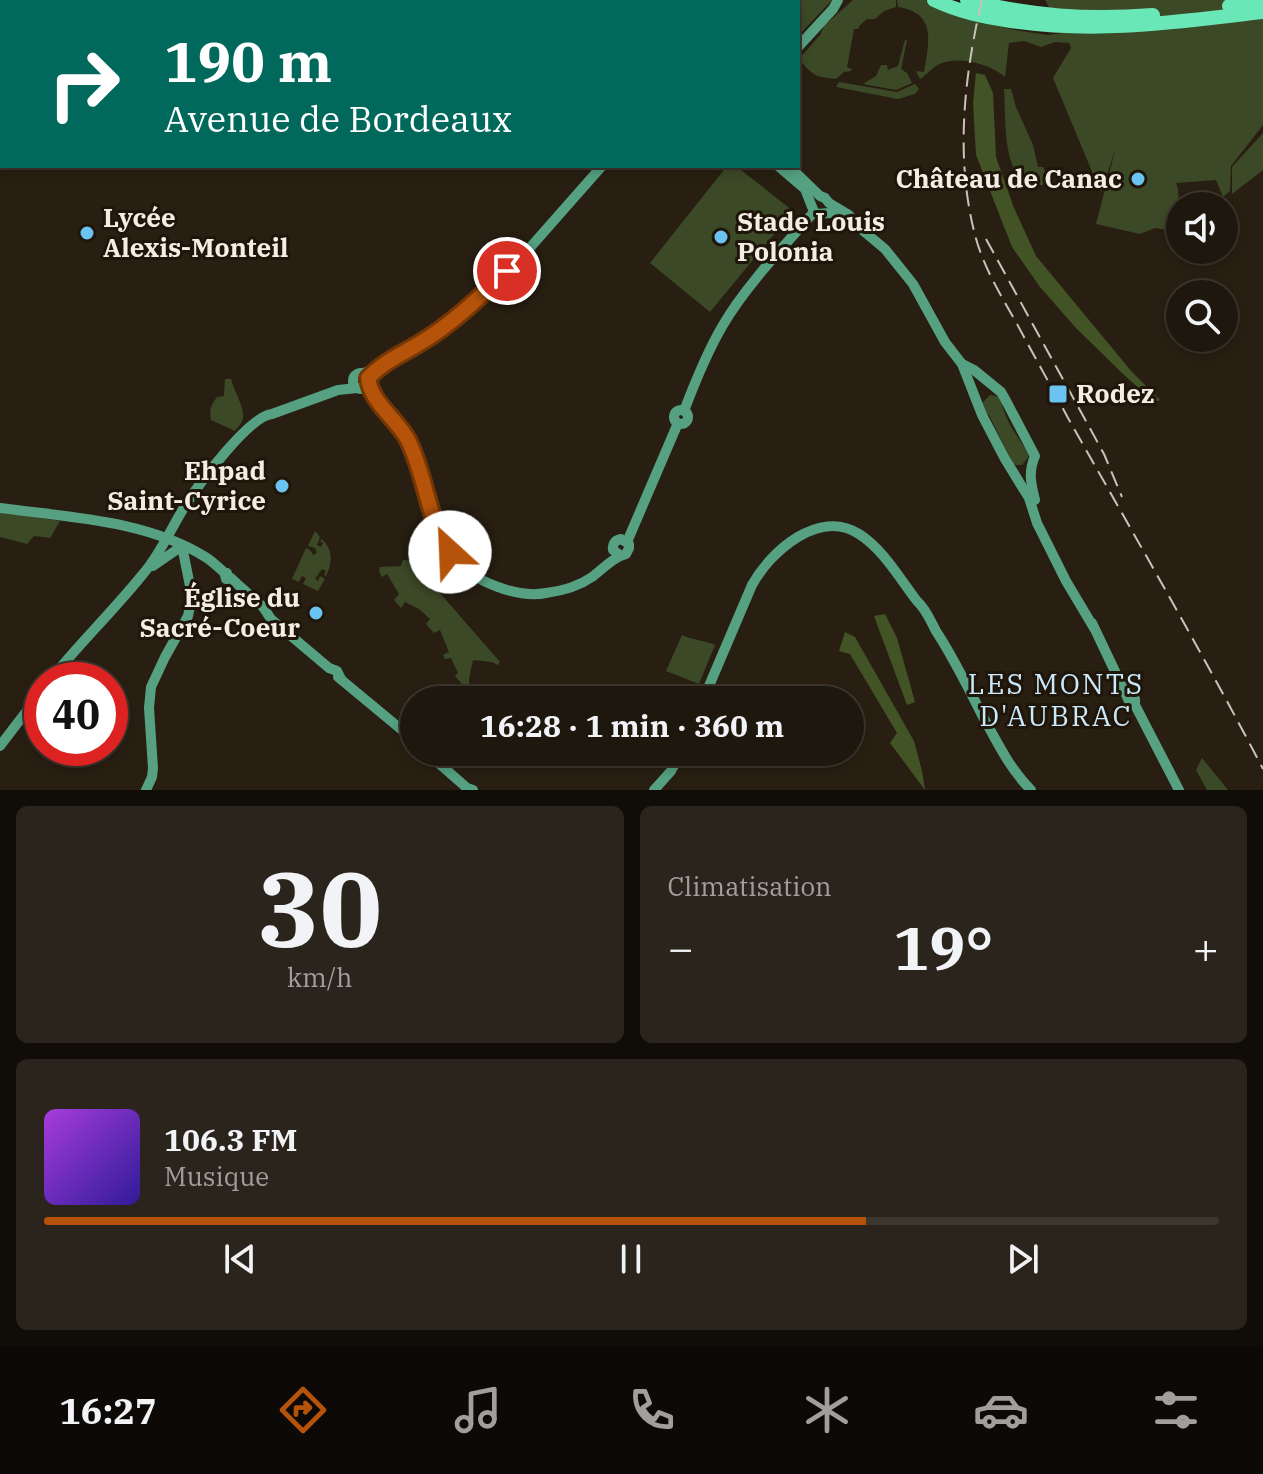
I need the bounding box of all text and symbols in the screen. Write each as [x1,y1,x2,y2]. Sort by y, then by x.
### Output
text: 190 m [164,25,332,97]
icon: right [32,32,136,136]
text: Avenue de Bordeaux [164,95,512,142]
place label: Château de Canac [896,161,1122,195]
marker: Château de Canac [1129,170,1147,188]
map controls [1166,192,1238,352]
button: sound [1166,192,1238,264]
place label: Lycée Alexis-Monteil [103,200,288,264]
place label: Stade Louis Polonia [737,204,885,268]
marker: Lycée Alexis-Monteil [78,224,96,242]
marker: Stade Louis Polonia [712,228,730,246]
pin [473,237,541,305]
icon: arrive [485,249,529,293]
button: search [1166,280,1238,352]
place label: Rodez [1076,376,1154,410]
marker: Rodez [1047,383,1069,405]
place label: Ehpad Saint-Cyrice [107,453,266,517]
marker: Ehpad Saint-Cyrice [273,477,291,495]
position arrow [408,510,492,594]
place label: Église du Sacré-Coeur [139,580,300,644]
marker: Église du Sacré-Coeur [307,604,325,622]
speed limit sign: 40 [24,662,128,766]
district label: LES MONTS D'AUBRAC [968,665,1144,734]
text: 16:28 · 1 min · 360 m [480,706,784,745]
text: 30 [257,840,382,976]
text: Climatisation [668,869,832,903]
text: 19° [893,908,993,987]
text: − [668,919,694,976]
text: + [1193,919,1219,976]
text: km/h [287,960,353,994]
text: 106.3 FM [164,1120,297,1159]
text: Musique [164,1159,269,1193]
icon: previous [218,1237,262,1281]
icon: pause [609,1237,653,1281]
icon: next [1001,1237,1045,1281]
icon: directions [275,1382,331,1438]
icon: music [450,1382,506,1438]
icon: phone [624,1382,680,1438]
icon: climate [799,1382,855,1438]
icon: car [973,1382,1029,1438]
icon: filters [1148,1382,1204,1438]
text: 16:27 [59,1387,157,1434]

